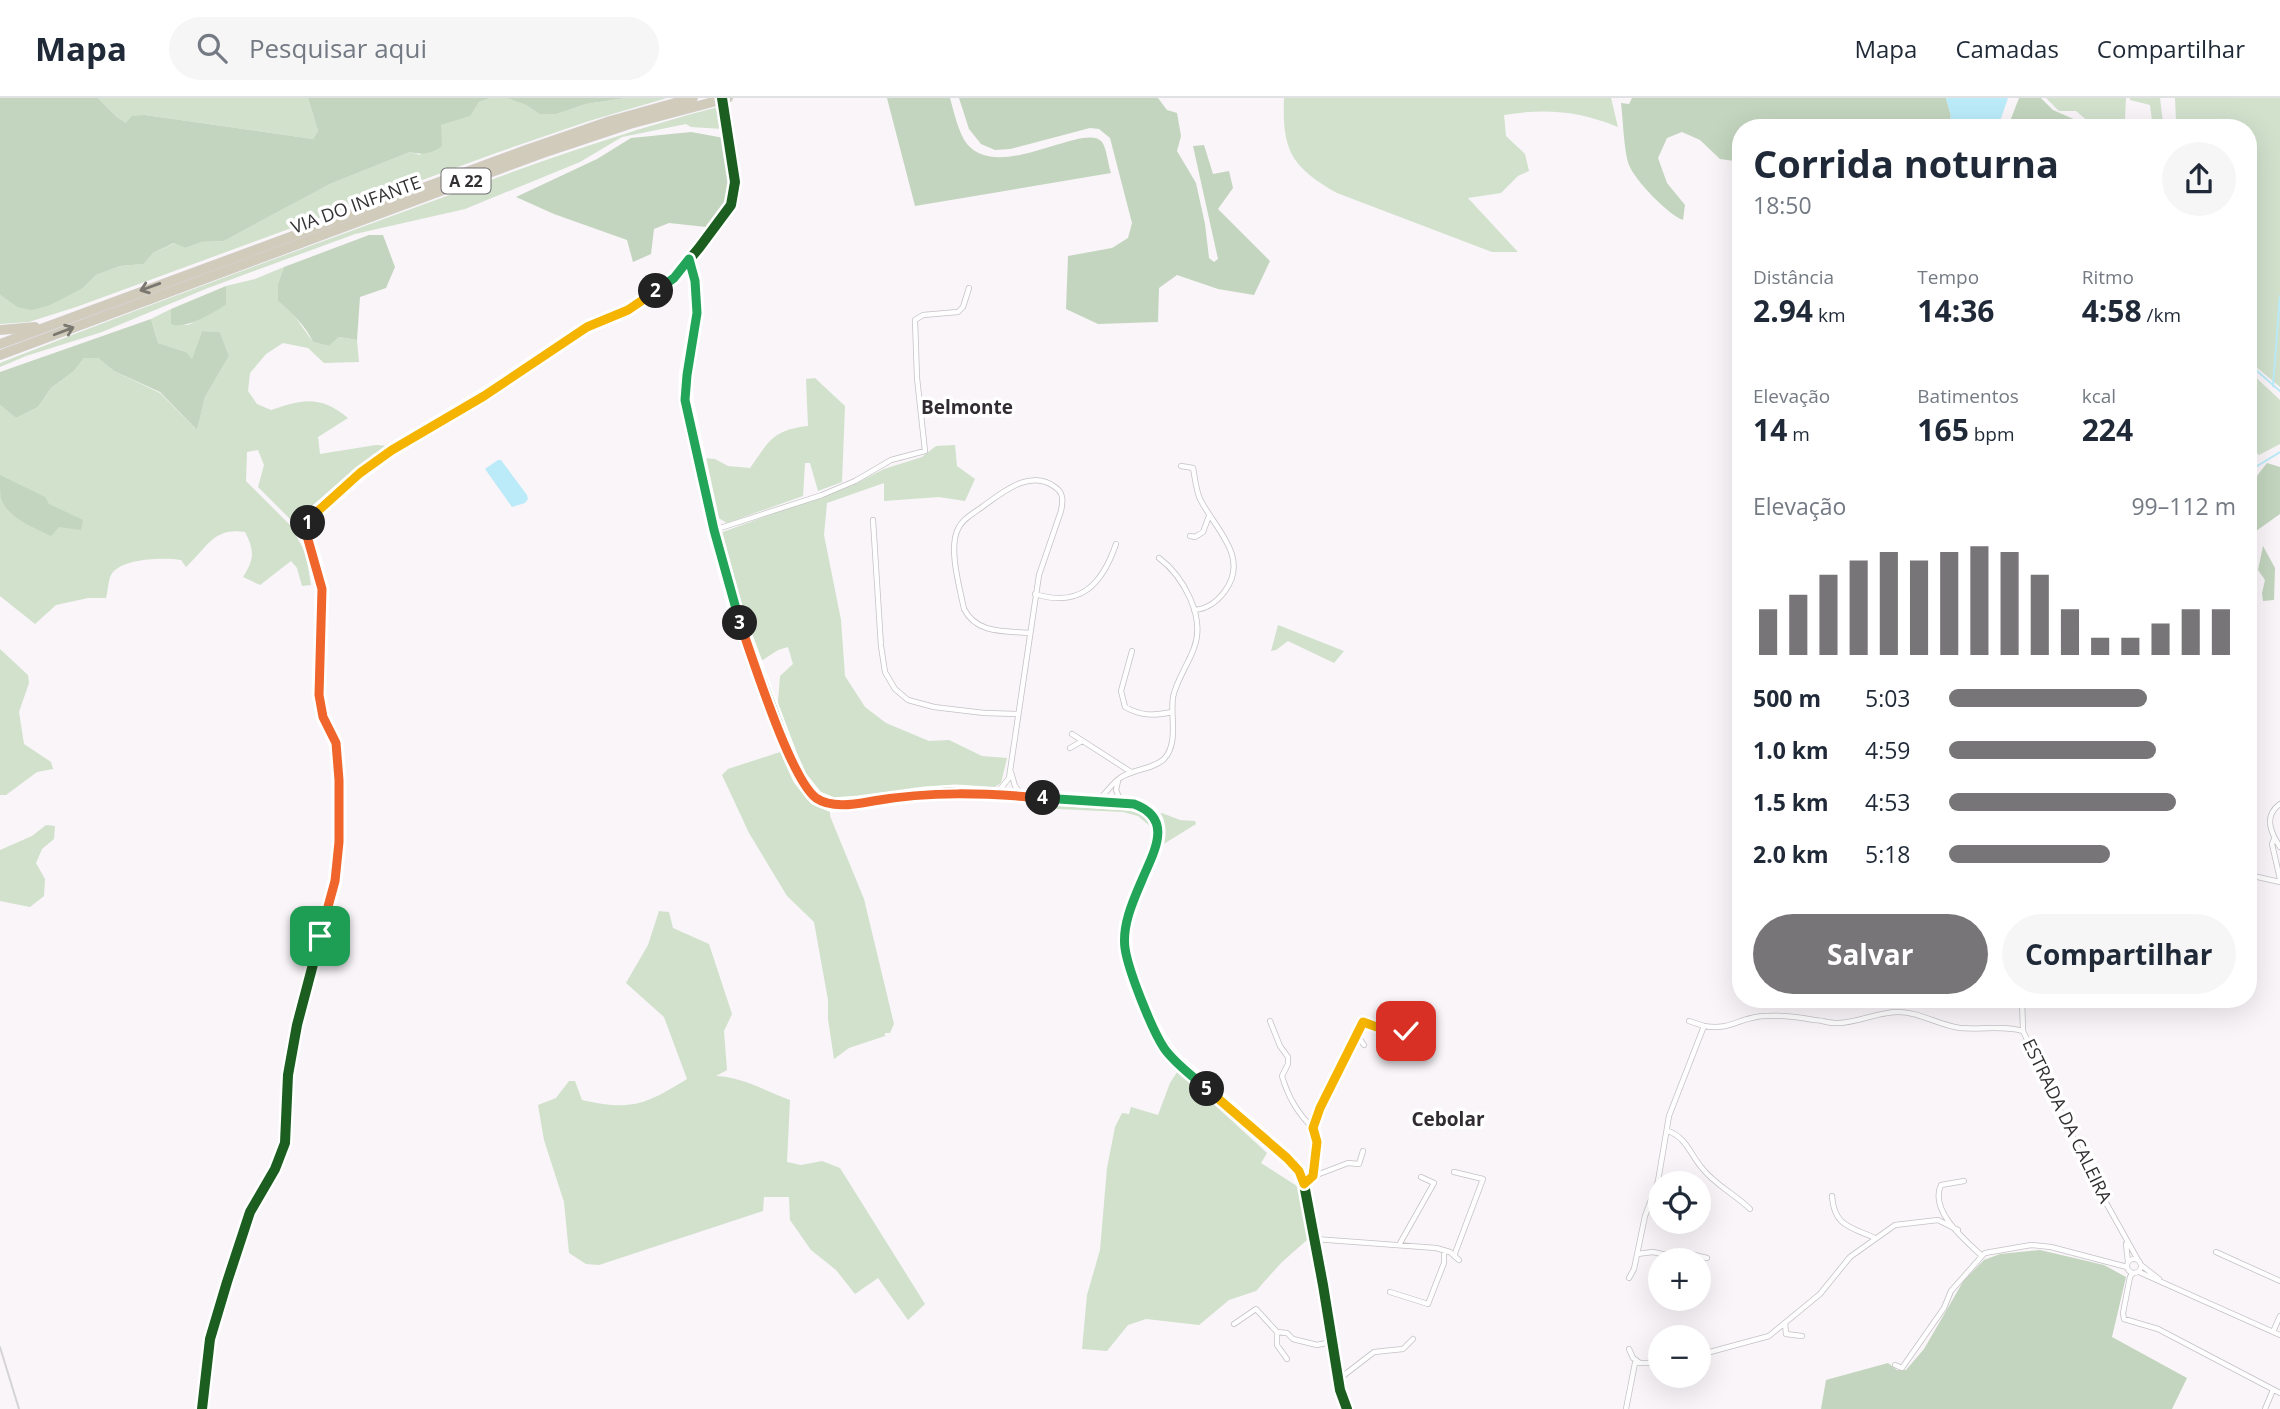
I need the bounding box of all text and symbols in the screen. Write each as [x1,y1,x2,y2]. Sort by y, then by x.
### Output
search box [169,17,659,80]
text: Mapa [35,26,127,71]
icon: search [193,29,231,67]
text: Pesquisar aqui [249,30,427,66]
text: Mapa [1854,32,1917,65]
text: Camadas [1955,32,2059,65]
text: Compartilhar [2097,32,2245,65]
text: Corrida noturna [1753,137,2059,189]
button: share [2162,142,2236,216]
street label: VIA DO INFANTE [288,169,424,239]
road number: A 22 [442,169,490,194]
text: 18:50 [1753,189,1812,221]
text: Distância [1753,264,1834,290]
text: Tempo [1917,264,1979,290]
text: Ritmo [2082,264,2134,290]
pin: 2 [638,274,674,308]
text: 2 [650,277,661,303]
one-way arrow [140,282,162,294]
text: 2.94 [1753,290,1813,331]
text: 14:36 [1917,290,1995,331]
text: 4:58 [2082,290,2142,331]
text: km [1813,302,1846,328]
text: /km [2142,302,2181,328]
one-way arrow [52,324,74,337]
text: Elevação [1753,383,1830,409]
text: Batimentos [1917,383,2019,409]
text: kcal [2082,383,2116,409]
district label: Belmonte [921,394,1013,420]
text: 14 [1753,409,1787,450]
text: 165 [1917,409,1969,450]
text: 224 [2082,409,2133,450]
text: m [1787,421,1810,447]
text: bpm [1969,421,2015,447]
text: Elevação [1753,490,1846,522]
text: 99–112 m [2131,490,2236,522]
pin: 1 [290,506,326,540]
text: 1 [302,509,313,535]
pin: 3 [722,606,758,640]
text: 3 [734,609,745,635]
text: 500 m [1753,682,1821,714]
text: 5:03 [1865,682,1911,714]
text: 1.0 km [1753,734,1829,766]
text: 4:59 [1865,734,1911,766]
pin: 4 [1026,780,1060,816]
text: 4 [1037,784,1048,810]
text: 1.5 km [1753,786,1829,818]
text: 4:53 [1865,786,1911,818]
text: 2.0 km [1753,838,1829,870]
text: 5:18 [1865,838,1911,870]
pin [290,906,350,966]
button: Salvar [1753,914,1988,994]
button: Compartilhar [2002,914,2236,994]
icon: arrive [301,917,339,955]
pin [1376,1001,1436,1061]
icon: check [1387,1012,1425,1050]
street label: ESTRADA DA CALEIRA [2018,1034,2118,1207]
pin: 5 [1190,1072,1224,1107]
text: 5 [1201,1075,1212,1101]
district label: Cebolar [1411,1106,1485,1132]
map controls [1648,1171,1711,1388]
button: locate [1648,1171,1711,1234]
button: + [1648,1248,1711,1311]
button: − [1648,1325,1711,1388]

